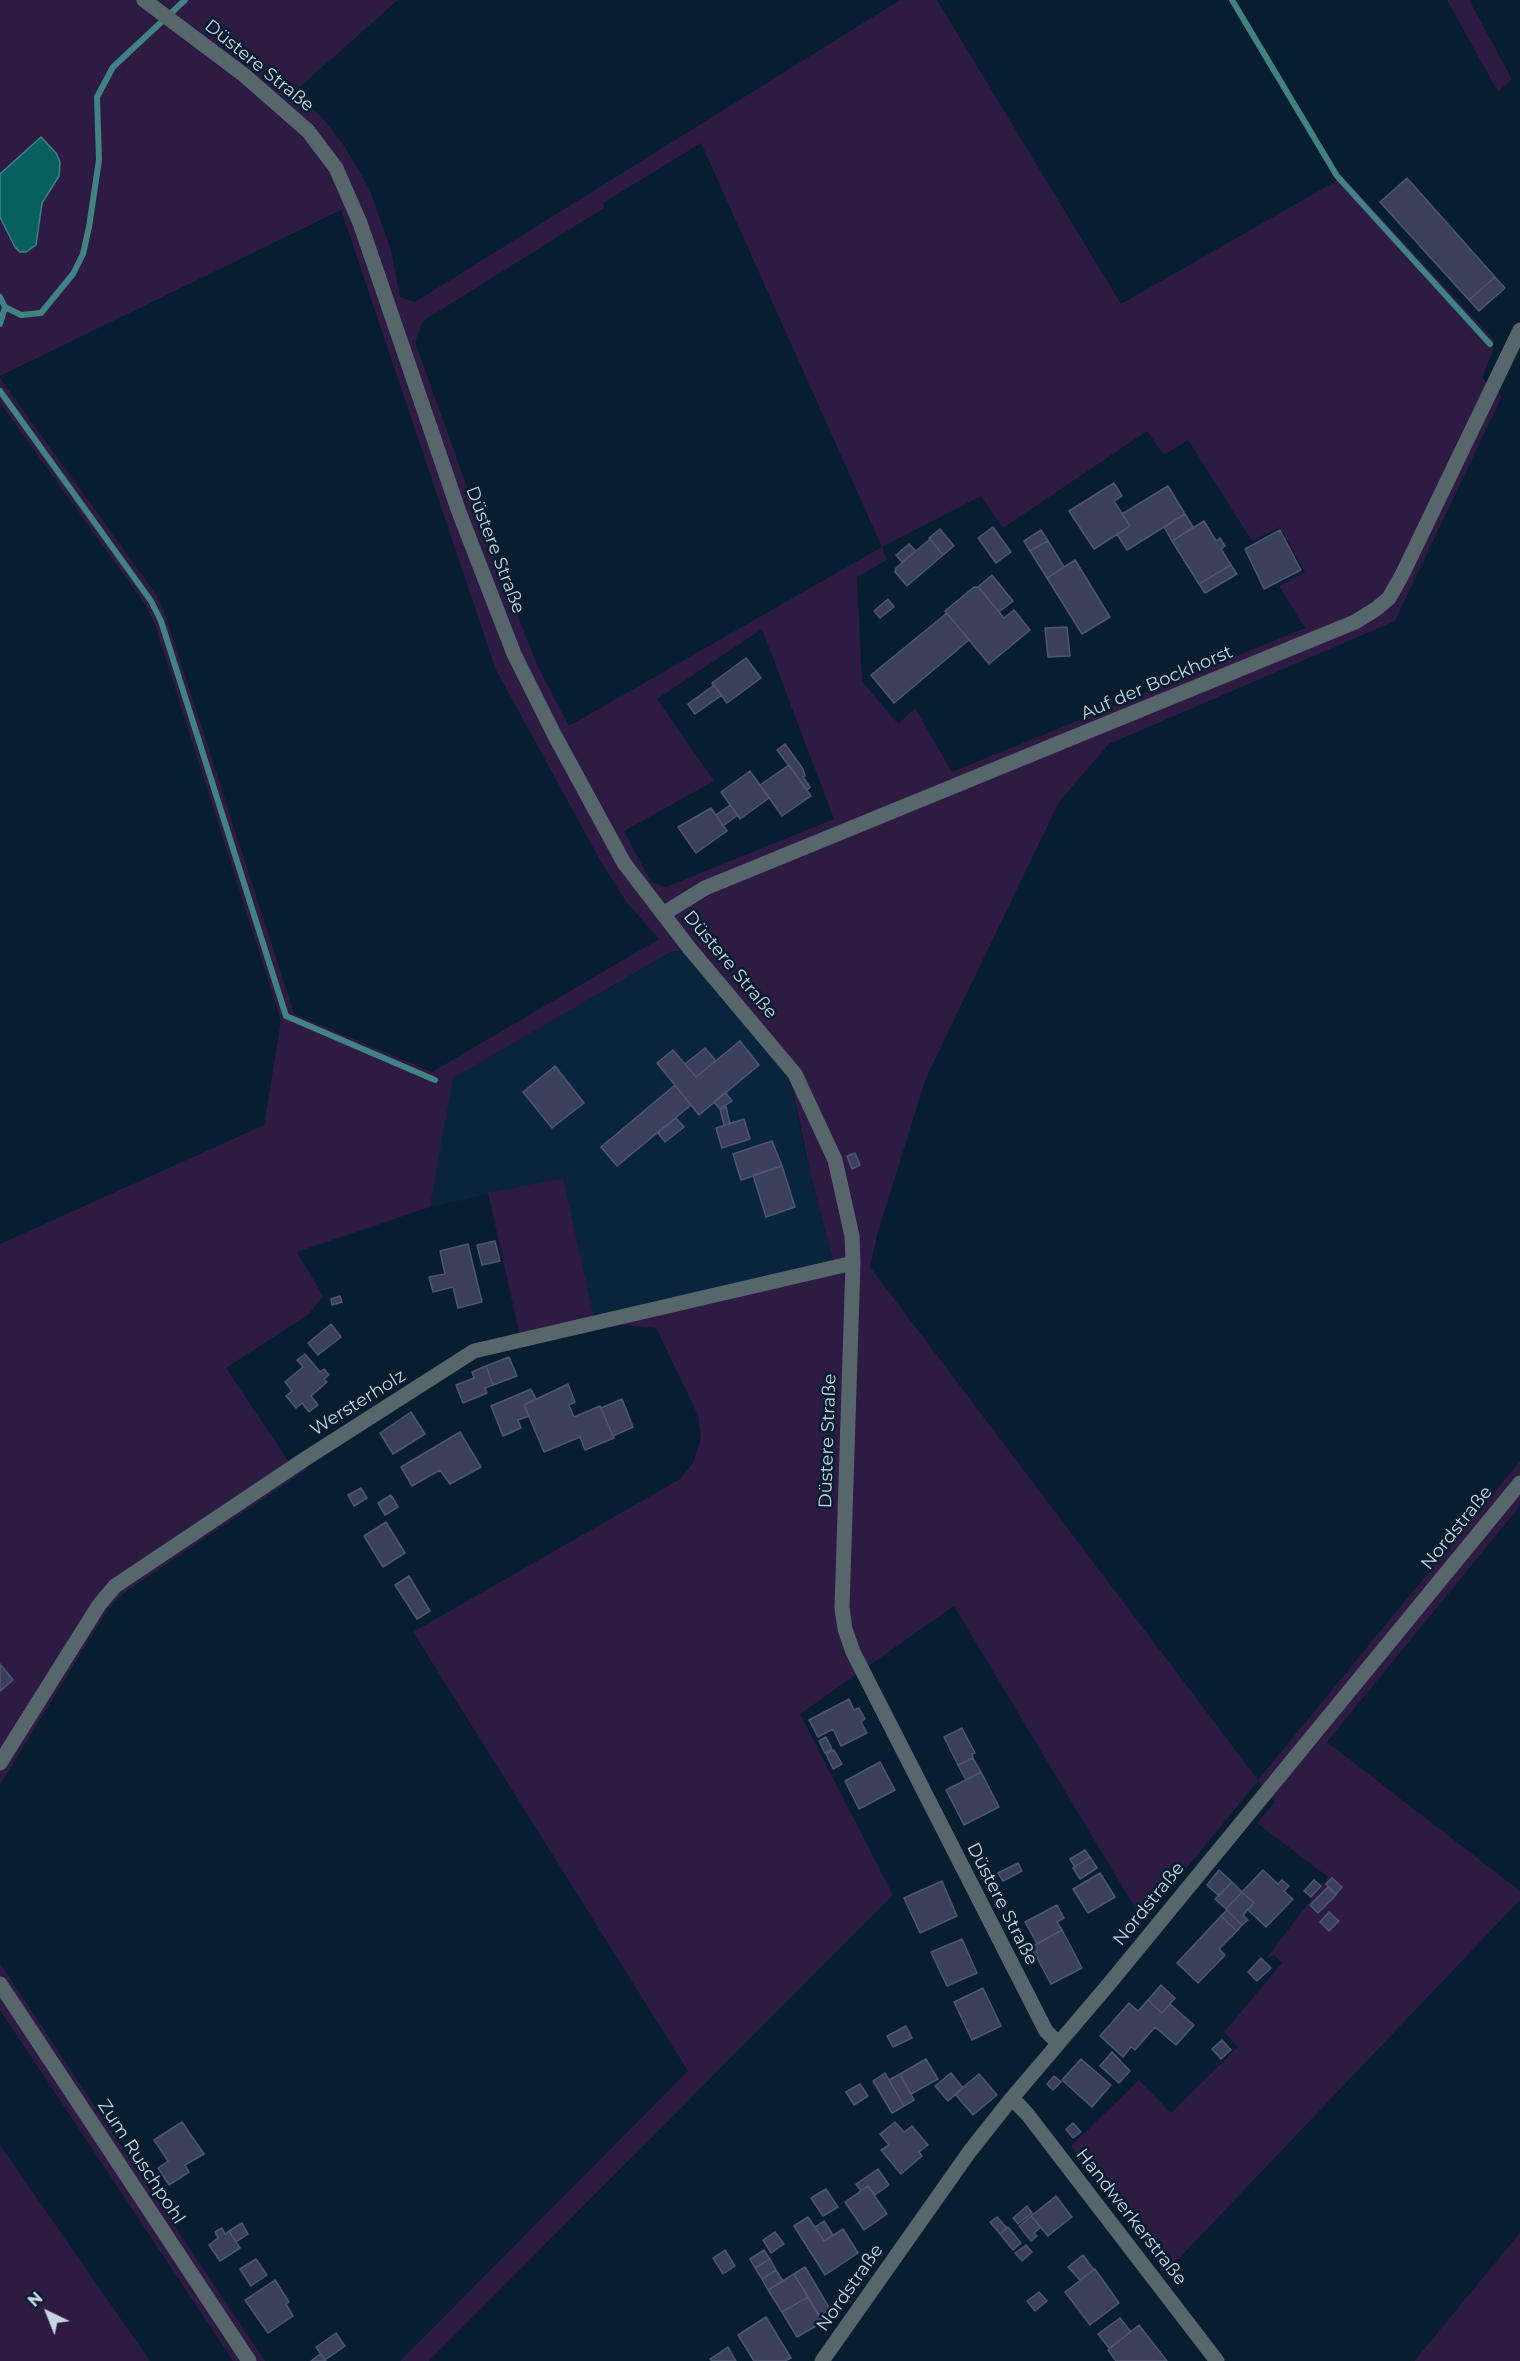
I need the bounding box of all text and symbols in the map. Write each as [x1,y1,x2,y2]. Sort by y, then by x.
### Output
street label: Düstere Straße [200,15,318,117]
street label: Düstere Straße [461,483,529,617]
street label: Auf der Bockhorst [1078,641,1236,725]
street label: Düstere Straße [678,907,782,1023]
street label: Wersterholz [306,1365,410,1441]
street label: Düstere Straße [815,1373,841,1509]
street label: Nordstraße [1417,1482,1497,1574]
street label: Düstere Straße [962,1839,1042,1969]
street label: Nordstraße [1109,1858,1189,1950]
street label: Zum Ruschpohl [93,2096,189,2228]
street label: Handwerkerstraße [1071,2144,1191,2290]
street label: Nordstraße [812,2240,888,2336]
north arrow [18,2283,78,2343]
text: N [24,2288,47,2311]

